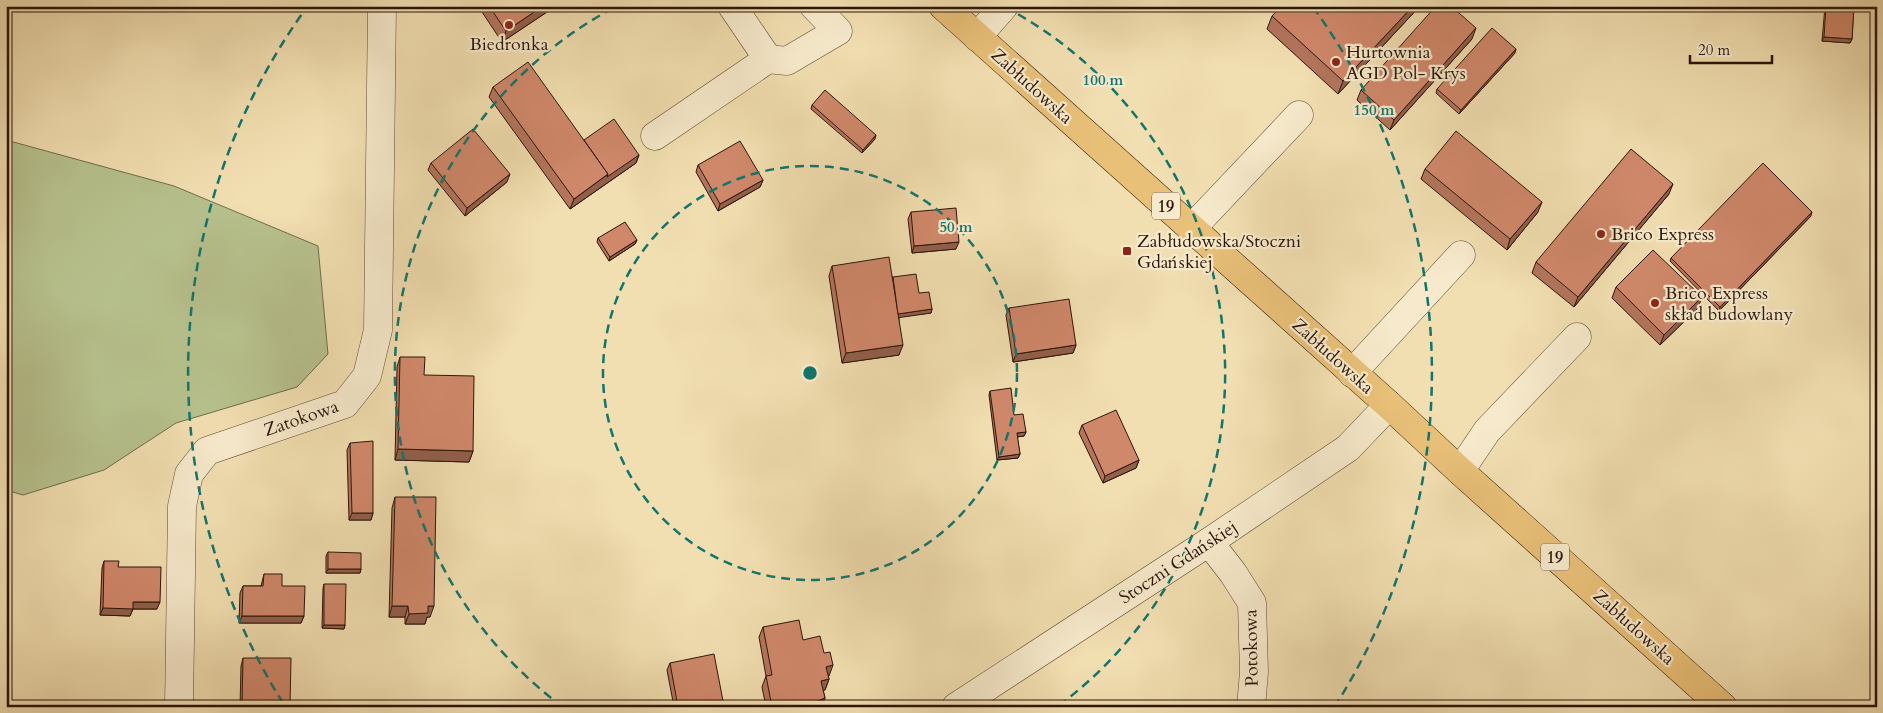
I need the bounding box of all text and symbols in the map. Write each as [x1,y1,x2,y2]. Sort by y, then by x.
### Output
marker: Biedronka [503,19,515,31]
place label: Biedronka [470,32,549,57]
scale bar [1690,32,1773,64]
place label: Hurtownia AGD Pol- Krys [1346,40,1466,86]
text: 20 m [1698,40,1730,60]
street label: Zabłudowska [985,43,1078,130]
marker: Hurtownia AGD Pol- Krys [1330,56,1342,68]
text: 100 m [1083,70,1124,90]
text: 150 m [1354,100,1395,120]
road number: 19 [1152,192,1180,220]
text: 50 m [939,217,973,237]
place label: Brico Express [1611,222,1714,247]
marker: Brico Express [1595,228,1607,240]
place label: Zabłudowska/Stoczni Gdańskiej [1137,229,1301,275]
marker: Zabłudowska/Stoczni Gdańskiej [1121,245,1133,257]
place label: Brico Express skład budowlany [1665,281,1794,327]
marker: Brico Express skład budowlany [1649,297,1661,309]
street label: Zabłudowska [1286,313,1379,400]
centre of rings [801,364,819,382]
street label: Zatokowa [260,394,342,443]
street label: Stoczni Gdańskiej [1114,515,1242,610]
road number: 19 [1541,544,1569,570]
street label: Zabłudowska [1587,584,1680,671]
street label: Potokowa [1238,609,1265,687]

